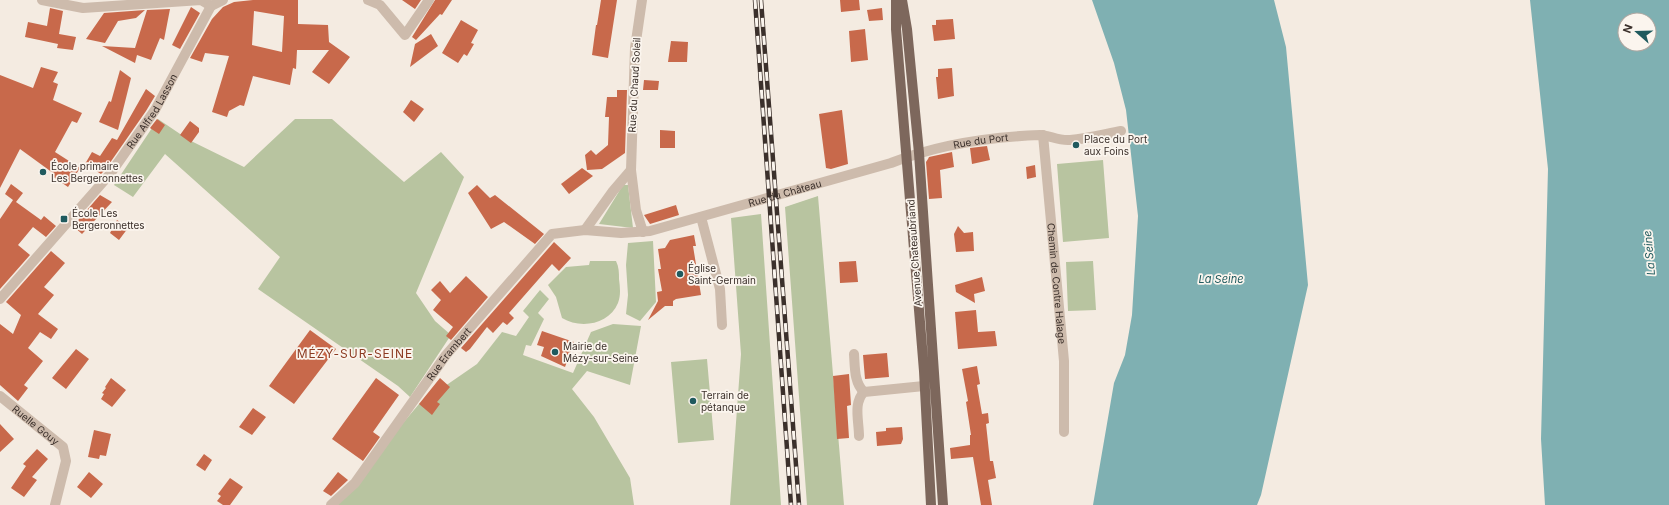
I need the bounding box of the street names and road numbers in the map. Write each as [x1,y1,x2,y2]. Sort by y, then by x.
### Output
street label: Rue du Chaud Soleil [626,37,642,133]
street label: Rue Alfred Lasson [124,72,179,151]
street label: Rue du Port [952,131,1009,151]
street label: Rue du Château [747,177,823,209]
street label: Avenue Chateaubriand [904,199,924,307]
street label: Chemin de Contre Halage [1045,222,1068,345]
street label: Rue Erambert [424,325,474,383]
street label: Ruelle Gouy [10,402,62,448]

